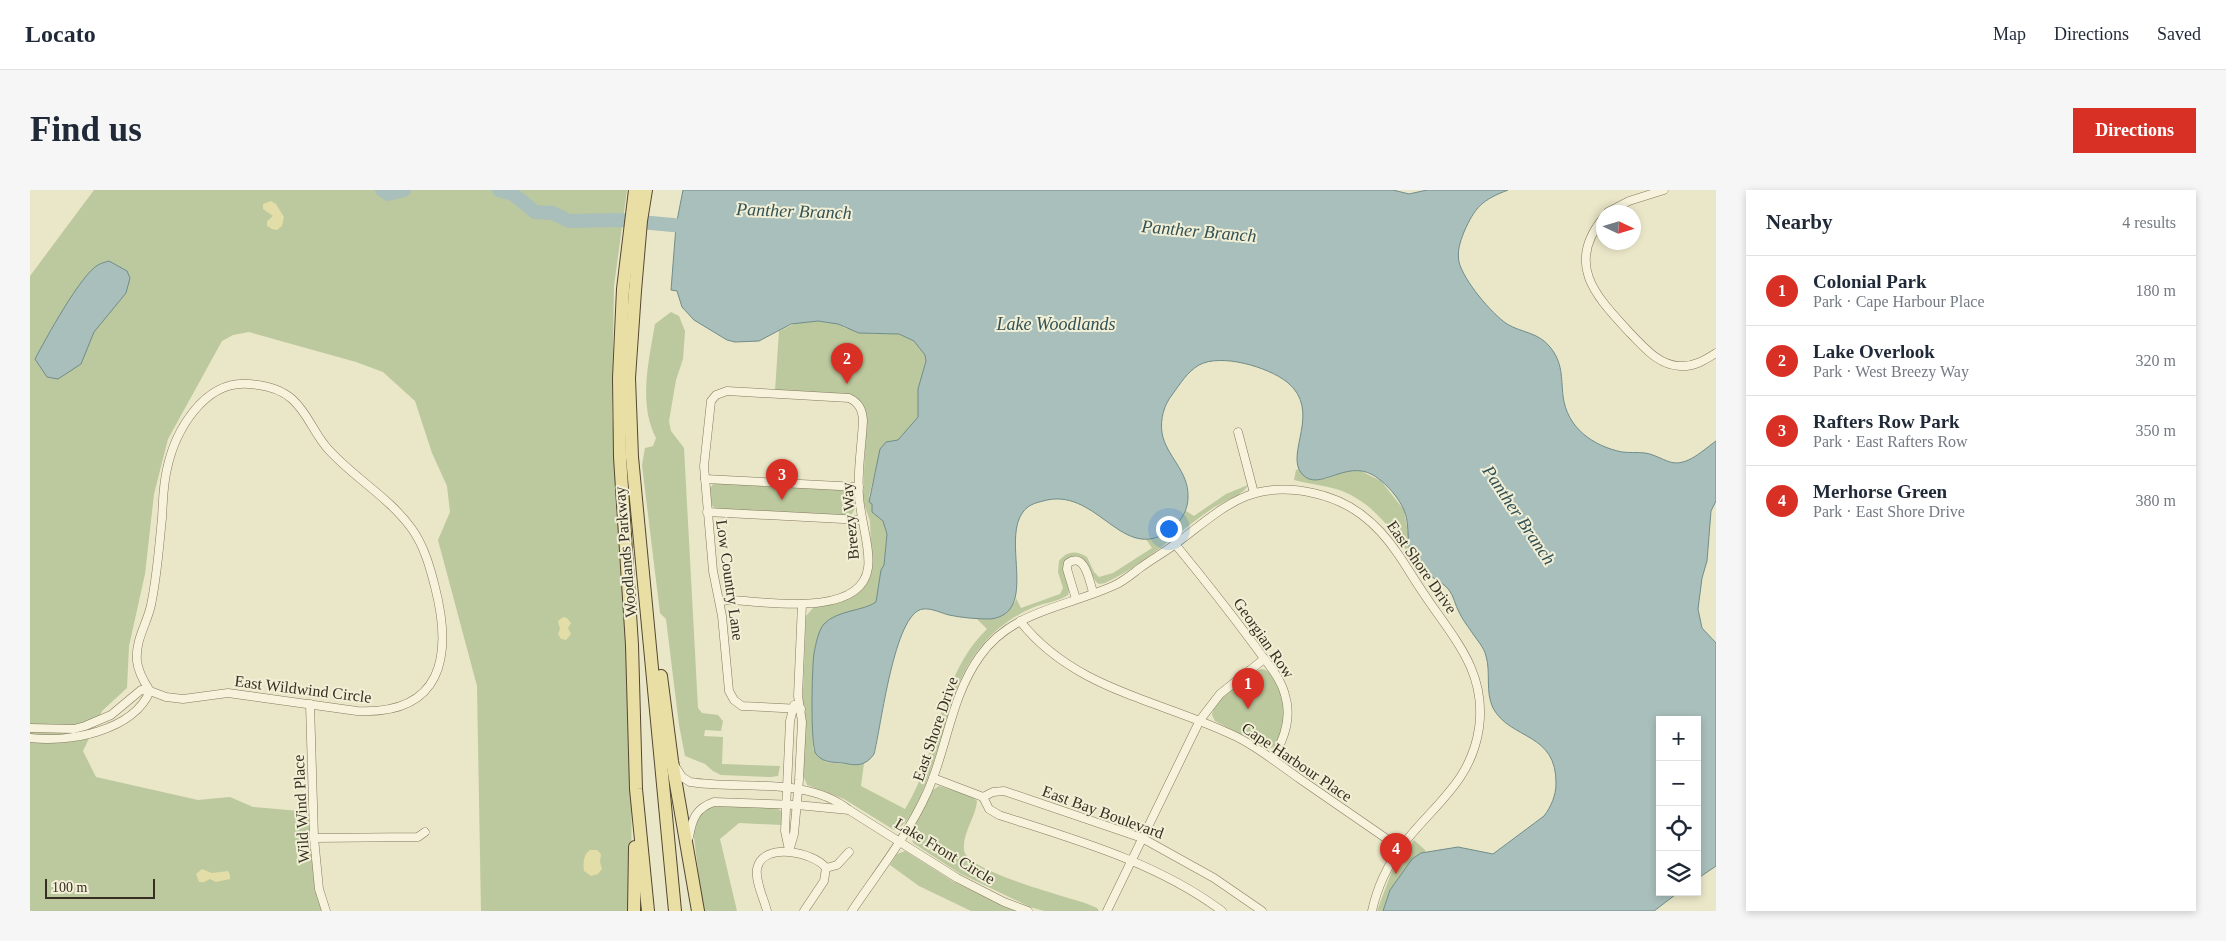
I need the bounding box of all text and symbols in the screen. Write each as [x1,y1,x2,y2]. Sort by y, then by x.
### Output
text: Locato [25,21,96,47]
text: Map [1993,24,2026,44]
text: Directions [2054,24,2129,44]
text: Saved [2157,24,2201,44]
button: Directions [2073,108,2196,153]
text: Find us [30,110,142,149]
water label: Panther Branch [735,199,852,223]
north arrow [1596,205,1641,250]
text: Nearby [1766,210,1833,234]
text: 4 results [2122,214,2176,231]
water label: Panther Branch [1140,216,1257,246]
text: Colonial Park [1813,271,1926,292]
text: 1 [1778,282,1786,299]
text: 180 m [2136,282,2176,299]
text: Park · Cape Harbour Place [1813,293,1985,310]
water label: Lake Woodlands [996,314,1115,334]
text: Lake Overlook [1813,341,1935,362]
pin: 2 [831,343,863,384]
text: 2 [1778,352,1786,369]
text: 320 m [2136,352,2176,369]
text: Park · West Breezy Way [1813,363,1969,380]
text: Rafters Row Park [1813,411,1960,432]
text: 3 [1778,422,1786,439]
text: 350 m [2136,422,2176,439]
text: Park · East Rafters Row [1813,433,1968,450]
pin: 3 [766,459,798,500]
water label: Panther Branch [1478,461,1560,568]
street label: Breezy Way [838,481,863,561]
text: Merhorse Green [1813,481,1947,502]
street label: Woodlands Parkway [611,486,640,618]
text: 4 [1778,492,1786,509]
text: 380 m [2136,492,2176,509]
text: Park · East Shore Drive [1813,503,1965,520]
your location [1156,516,1182,542]
street label: East Shore Drive [1384,517,1460,617]
street label: Low Country Lane [712,519,747,642]
street label: Georgian Row [1229,595,1298,682]
pin: 1 [1232,668,1264,709]
street label: East Wildwind Circle [234,672,372,706]
street label: East Shore Drive [909,675,961,783]
map controls [1656,716,1701,896]
button: + [1656,716,1701,761]
street label: Cape Harbour Place [1238,719,1355,806]
street label: Wild Wind Place [290,754,312,864]
button: − [1656,761,1701,806]
street label: East Bay Boulevard [1040,782,1166,843]
button: locate [1656,806,1701,851]
street label: Lake Front Circle [892,814,998,888]
pin: 4 [1380,833,1412,874]
button: layers [1656,851,1701,896]
scale bar [45,876,155,899]
text: 100 m [52,880,87,895]

